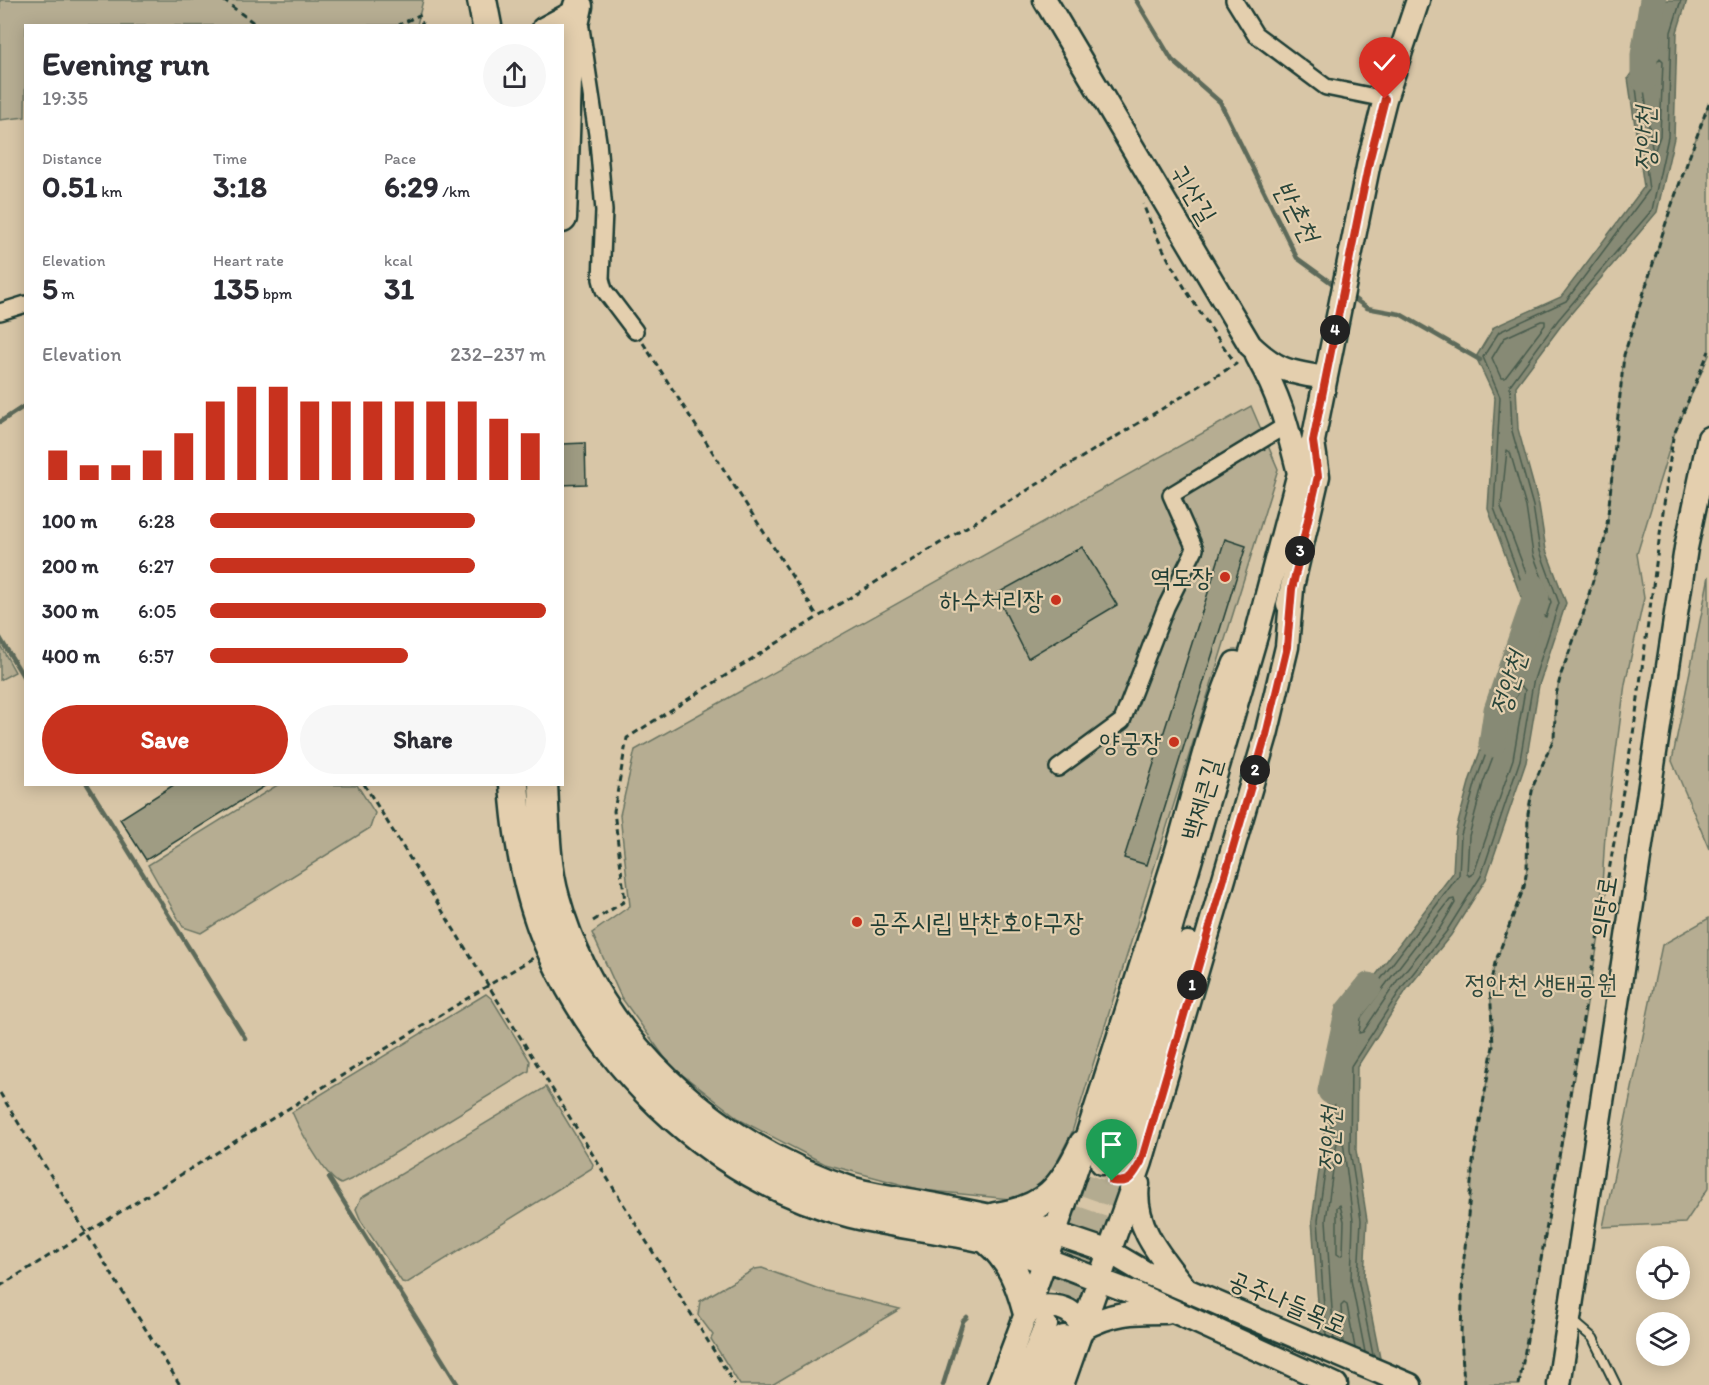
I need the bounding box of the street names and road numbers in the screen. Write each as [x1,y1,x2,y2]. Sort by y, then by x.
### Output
street label: 귀산길 [1164,159,1224,229]
street label: 백제큰길 [1174,754,1228,844]
street label: 의당로 [1582,874,1624,940]
street label: 공주나들목로 [1224,1263,1352,1341]

